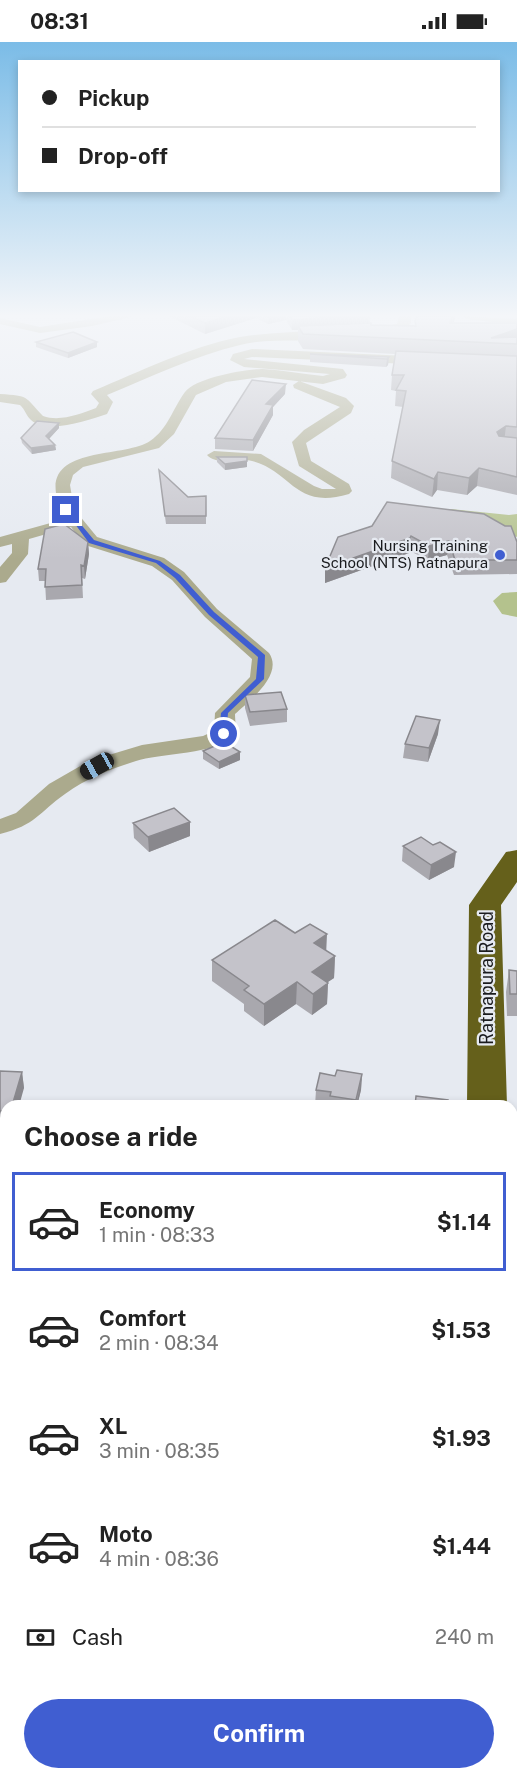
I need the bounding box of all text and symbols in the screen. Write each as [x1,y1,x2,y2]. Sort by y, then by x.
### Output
text: 08:31 [30,8,89,34]
text: Pickup [78,85,149,111]
text: Drop-off [78,143,168,169]
route end [52,496,79,523]
place label: Nursing Training School (NTS) Ratnapura [321,537,488,571]
marker: Nursing Training School (NTS) Ratnapura [493,548,507,562]
route start [210,720,237,747]
car [77,749,117,783]
street label: Ratnapura Road [476,911,497,1045]
text: Choose a ride [24,1120,198,1152]
icon: car [27,1195,81,1249]
text: Economy [99,1197,195,1223]
text: $1.14 [437,1209,491,1235]
text: 1 min · 08:33 [99,1223,215,1247]
icon: car [27,1303,81,1357]
text: Comfort [99,1305,186,1331]
text: $1.53 [431,1317,491,1343]
text: 2 min · 08:34 [99,1331,219,1355]
icon: car [27,1411,81,1465]
text: XL [99,1413,127,1439]
text: $1.93 [432,1425,491,1451]
text: 3 min · 08:35 [99,1439,220,1463]
icon: car [27,1519,81,1573]
text: Moto [99,1521,153,1547]
text: $1.44 [432,1533,491,1559]
text: 4 min · 08:36 [99,1547,219,1571]
icon: cash [24,1621,57,1654]
text: Cash [72,1624,123,1650]
text: 240 m [435,1625,494,1649]
button: Confirm [24,1699,494,1768]

